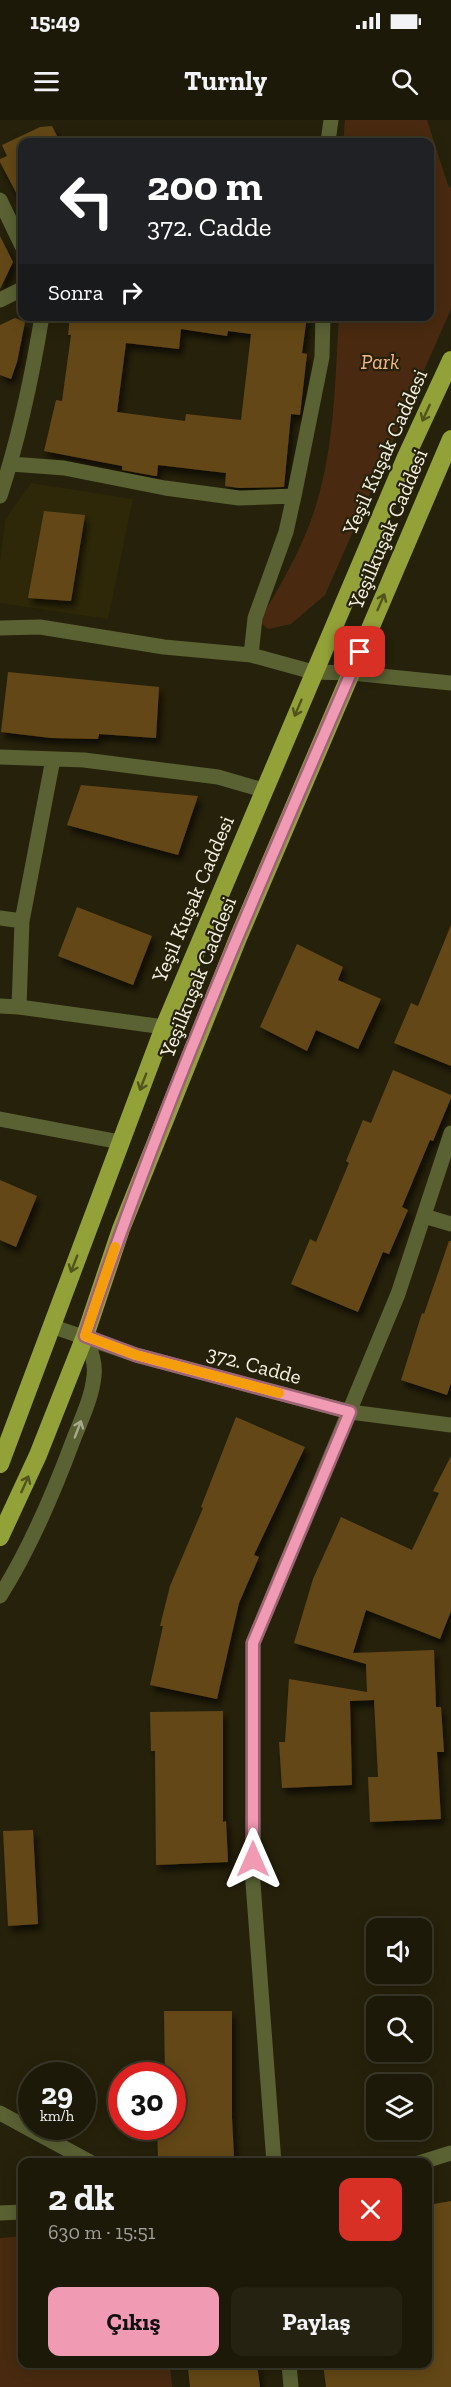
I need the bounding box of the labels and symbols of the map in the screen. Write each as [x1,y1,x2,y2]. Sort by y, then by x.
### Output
park label: Park [361,349,399,374]
street label: Yeşil Kuşak Caddesi [336,365,432,539]
one-way arrow [420,404,432,422]
street label: Yeşilkuşak Caddesi [342,445,433,613]
one-way arrow [376,594,387,612]
pin [334,626,385,677]
one-way arrow [292,698,303,716]
street label: Yeşil Kuşak Caddesi [146,812,239,987]
street label: Yeşilkuşak Caddesi [153,893,241,1062]
one-way arrow [137,1072,148,1091]
one-way arrow [68,1254,79,1273]
street label: 372. Cadde [204,1340,304,1389]
one-way arrow [73,1420,84,1439]
one-way arrow [20,1475,31,1494]
position arrow [221,1827,285,1891]
speed limit sign: 30 [108,2062,186,2140]

